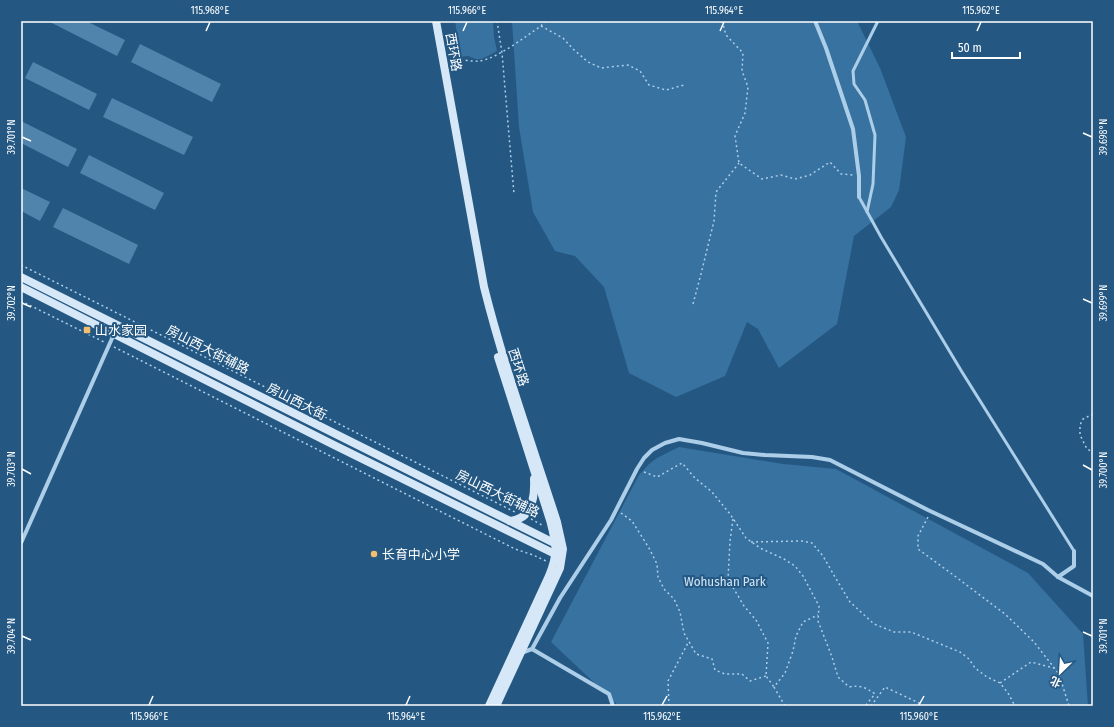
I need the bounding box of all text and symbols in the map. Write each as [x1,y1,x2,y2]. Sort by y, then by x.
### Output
text: 115.968°E [191,5,229,17]
text: 115.966°E [448,5,486,17]
text: 115.964°E [705,5,743,17]
text: 115.962°E [962,5,1000,17]
street label: 西环路 [443,32,464,73]
scale bar [952,34,1020,60]
text: 50 m [958,41,982,55]
text: 39.698°N [1098,119,1110,155]
text: 39.701°N [6,120,18,154]
text: 39.702°N [6,285,18,321]
text: 39.699°N [1098,285,1110,321]
street label: 房山西大街辅路 [164,322,252,377]
place label: 山水家园 [95,323,147,338]
marker: 山水家园 [82,325,92,335]
street label: 西环路 [505,346,532,388]
street label: 房山西大街 [264,380,329,423]
text: 39.703°N [6,451,18,487]
text: 39.700°N [1098,452,1110,488]
street label: 房山西大街辅路 [454,467,542,520]
place label: 长育中心小学 [382,547,460,562]
marker: 长育中心小学 [369,549,379,559]
park label: Wohushan Park [684,574,767,589]
text: 39.704°N [6,618,18,654]
text: 39.701°N [1098,619,1110,653]
north arrow [1040,653,1080,693]
text: 北 [1048,673,1064,690]
text: 115.966°E [130,711,168,723]
text: 115.964°E [387,711,425,723]
text: 115.962°E [643,711,681,723]
text: 115.960°E [900,711,939,723]

